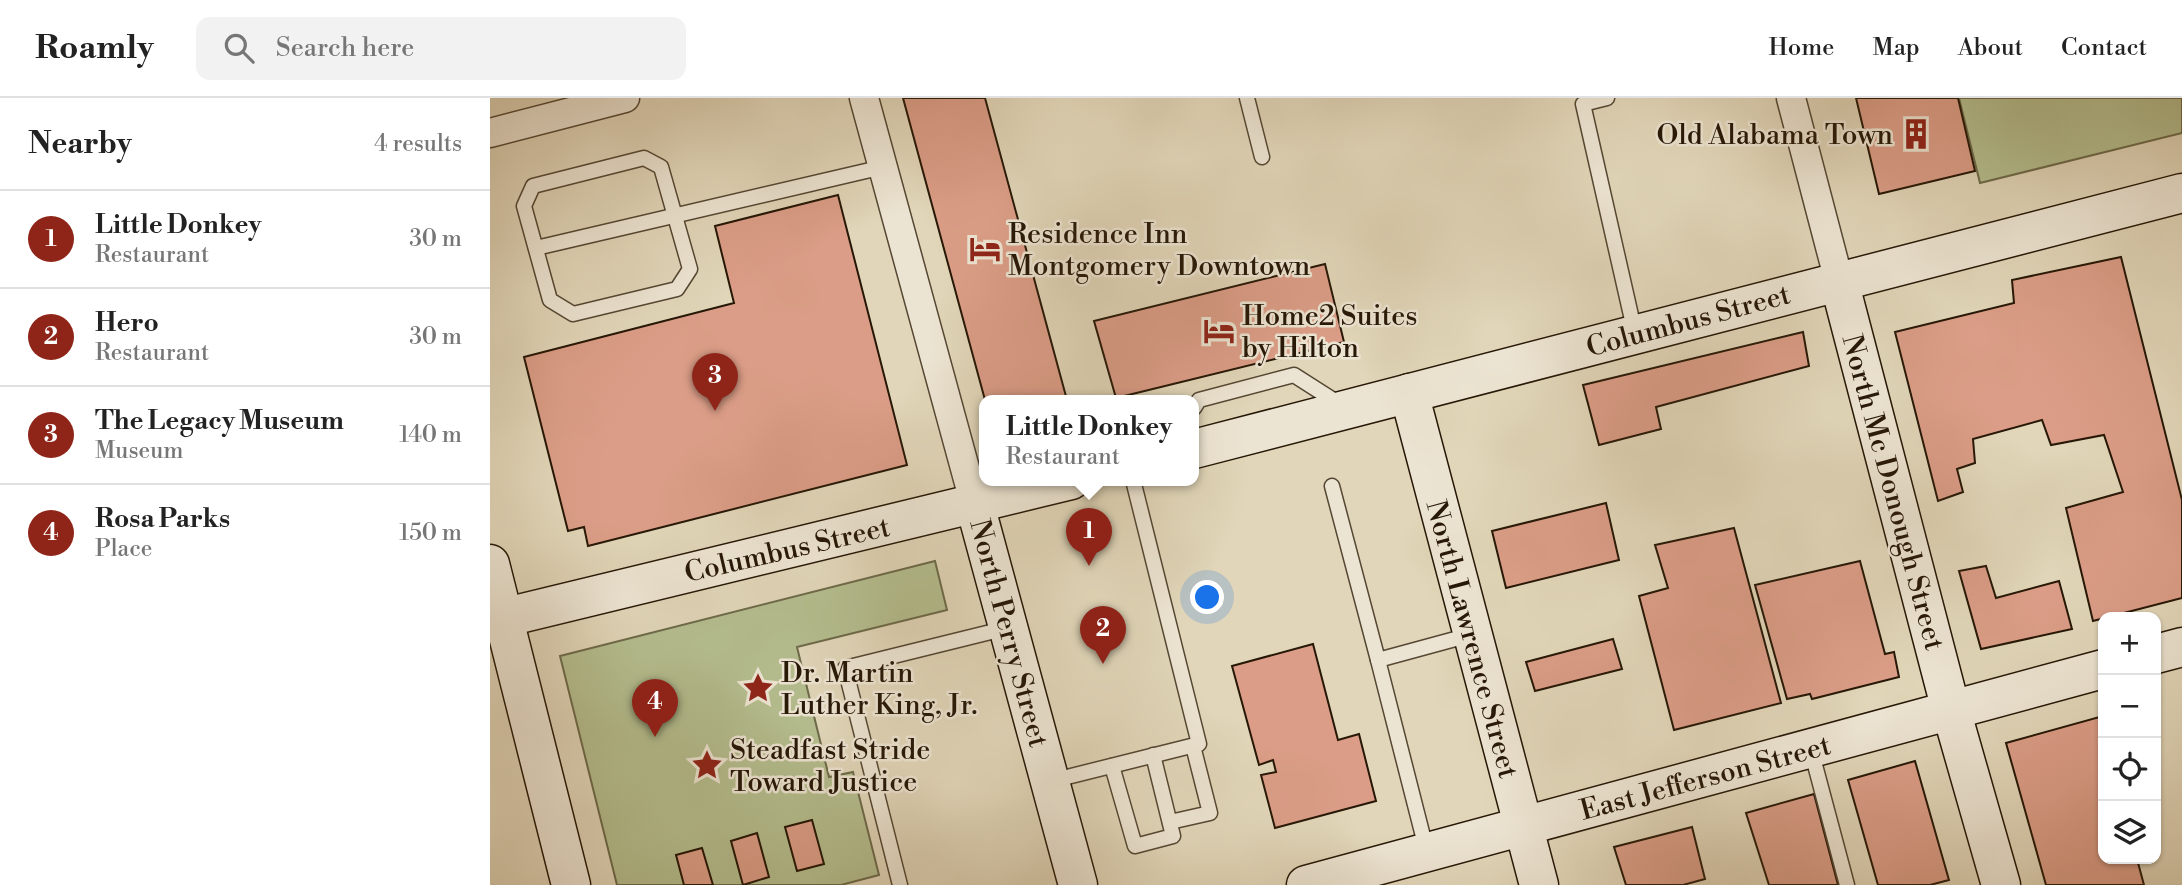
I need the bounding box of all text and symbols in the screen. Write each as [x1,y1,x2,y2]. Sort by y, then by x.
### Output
search box [196,17,686,80]
text: Roamly [35,28,154,69]
icon: search [220,29,258,67]
text: Search here [276,32,414,64]
text: Home [1769,33,1834,63]
text: Map [1872,33,1920,63]
text: About [1958,33,2023,63]
text: Contact [2061,33,2147,63]
building icon: Old Alabama Town [1899,117,1933,151]
place label: Old Alabama Town [1657,118,1893,153]
text: Nearby [28,125,132,163]
text: 4 results [374,130,462,158]
text: Little Donkey [95,209,261,241]
place label: Residence Inn Montgomery Downtown [1008,217,1310,284]
text: 1 [45,225,57,253]
text: 30 m [409,225,462,253]
hotel icon: Residence Inn Montgomery Downtown [968,232,1002,266]
text: Restaurant [95,241,209,269]
street label: Columbus Street [1583,277,1794,365]
place label: Home2 Suites by Hilton [1242,299,1418,366]
text: Hero [95,307,159,339]
hotel icon: Home2 Suites by Hilton [1202,314,1236,348]
text: 2 [44,323,58,351]
text: 30 m [409,323,462,351]
street label: North Mc Donough Street [1834,331,1952,654]
text: Restaurant [95,339,209,367]
pin: 3 [692,353,738,411]
popup [979,395,1199,486]
text: The Legacy Museum [95,405,344,437]
text: Little Donkey [1006,411,1172,443]
text: 3 [44,421,58,449]
text: 140 m [399,421,462,449]
text: Museum [95,437,183,465]
text: Restaurant [1006,443,1120,471]
street label: North Lawrence Street [1418,497,1526,782]
text: Rosa Parks [95,503,230,535]
pin: 1 [1066,508,1112,566]
street label: Columbus Street [681,510,894,591]
street label: North Perry Street [961,516,1056,751]
text: 4 [43,519,59,547]
text: 150 m [399,519,462,547]
text: Place [95,535,152,563]
your location [1190,580,1224,614]
pin: 2 [1080,606,1126,664]
map controls [2098,612,2161,864]
button: + [2098,612,2161,675]
place label: Dr. Martin Luther King, Jr. [781,656,978,723]
place icon: Dr. Martin Luther King, Jr. [741,671,775,705]
button: − [2098,675,2161,738]
pin: 4 [632,679,678,737]
street label: East Jefferson Street [1576,728,1835,829]
place label: Steadfast Stride Toward Justice [730,733,930,800]
button: locate [2098,738,2161,801]
place icon: Steadfast Stride Toward Justice [690,748,724,782]
button: layers [2098,801,2161,864]

